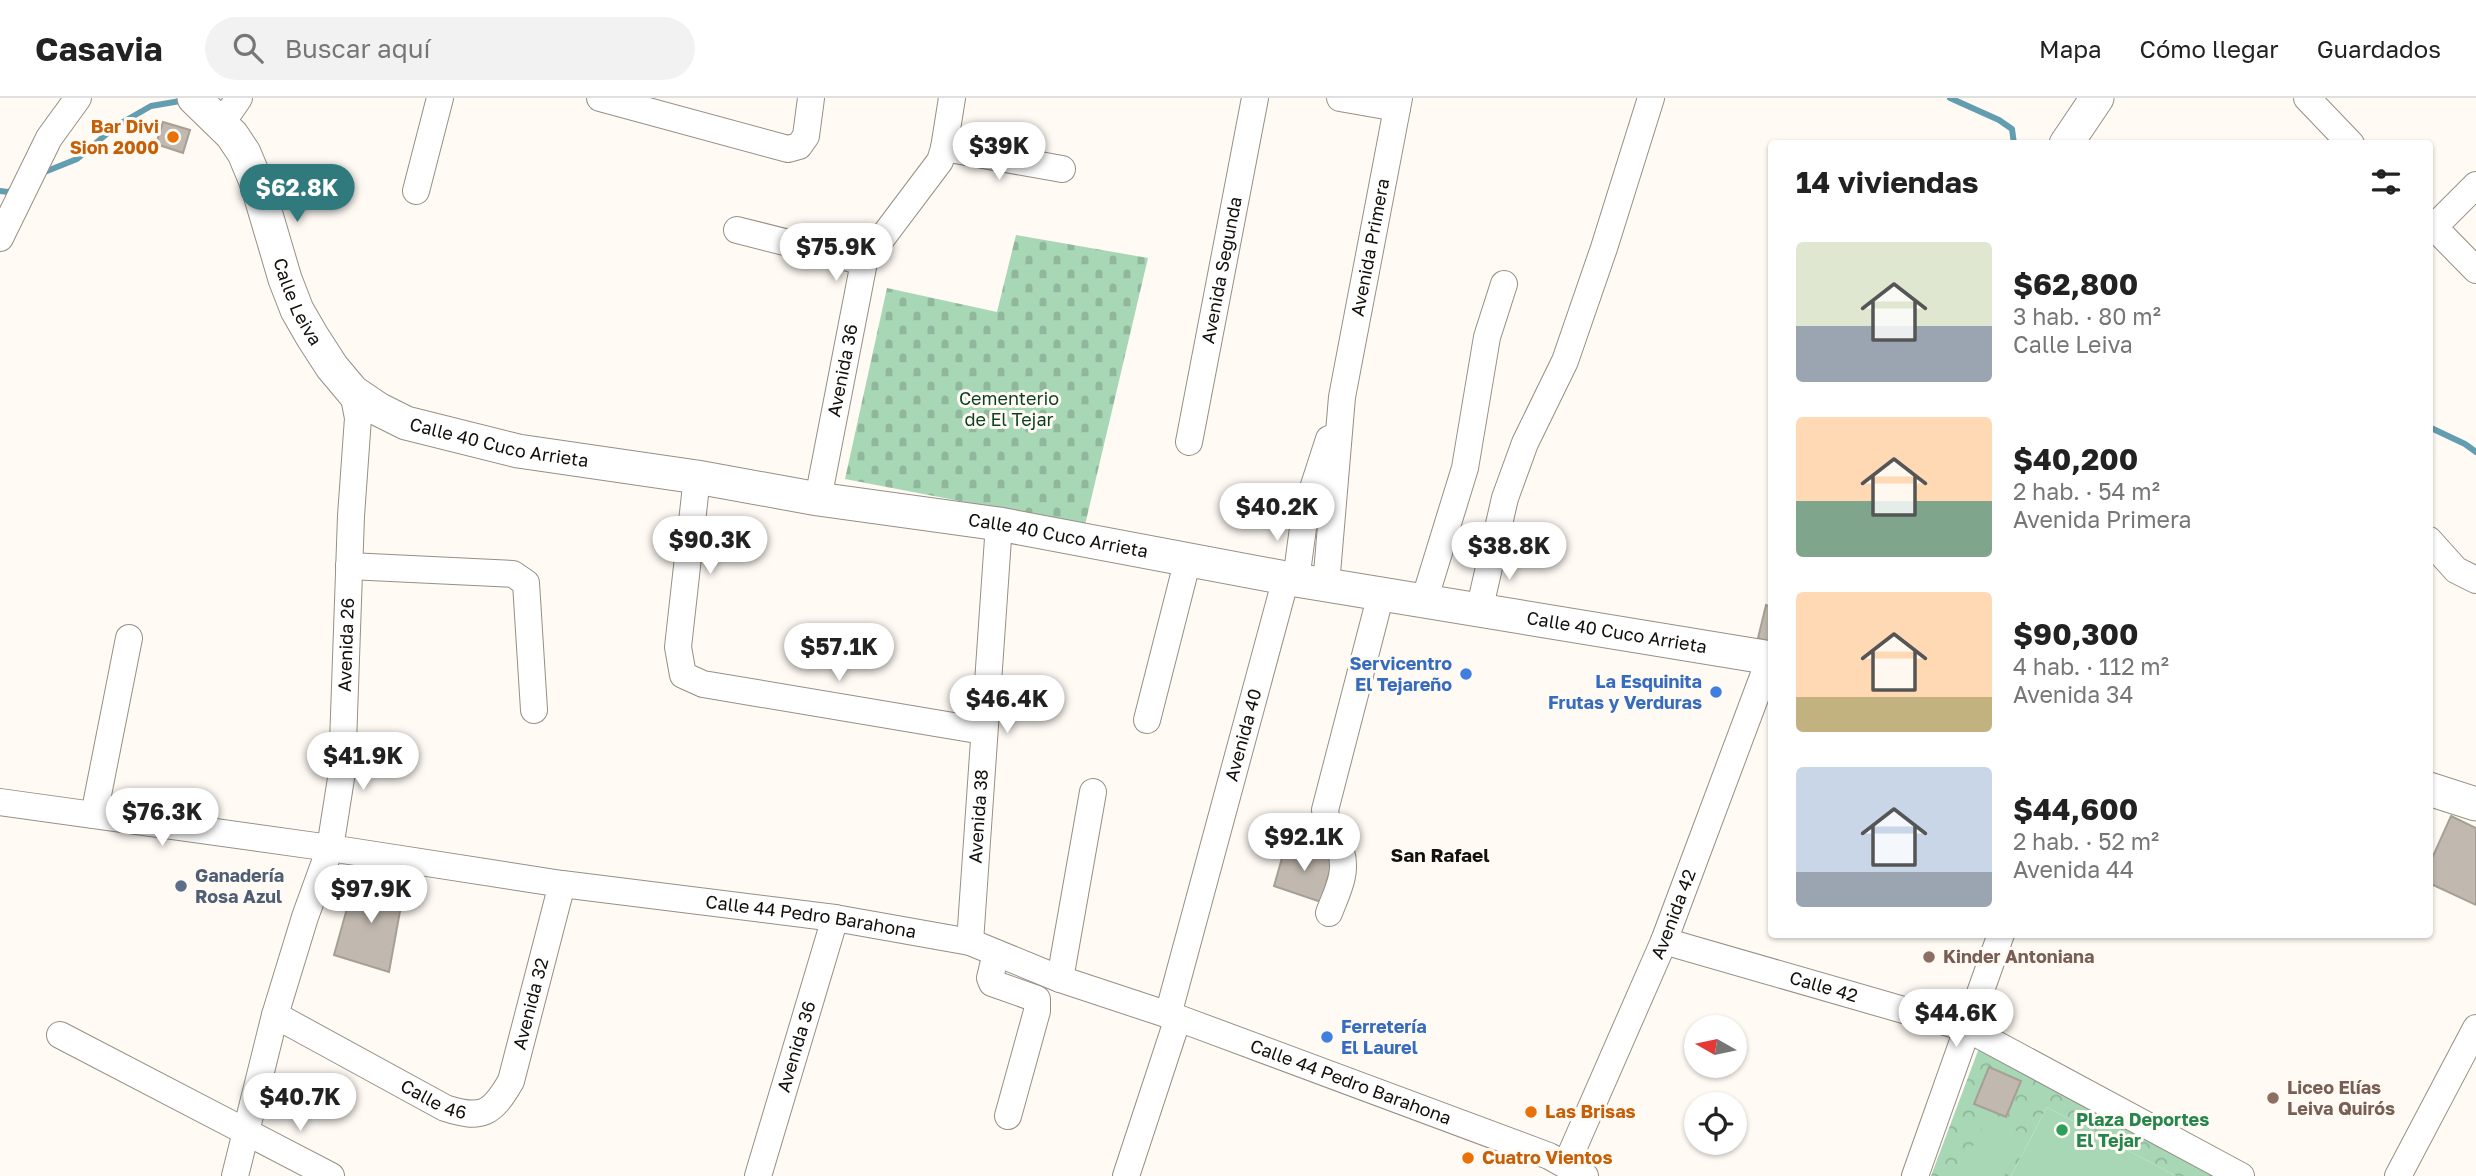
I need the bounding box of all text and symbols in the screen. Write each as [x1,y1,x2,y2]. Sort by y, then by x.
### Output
search box [205,17,695,80]
text: Casavia [35,29,163,68]
icon: search [229,29,267,67]
text: Buscar aquí [285,33,430,64]
text: Mapa [2039,34,2102,63]
text: Cómo llegar [2140,34,2279,63]
text: Guardados [2317,34,2441,63]
place label: Bar Divi Sion 2000 [70,115,159,158]
pin: $39K [958,122,1040,182]
marker: Bar Divi Sion 2000 [165,129,181,145]
text: $39K [969,131,1029,159]
icon: filters [2367,163,2405,201]
pin: $62.8K [240,164,354,224]
text: 14 viviendas [1796,164,1979,200]
text: $62.8K [256,173,338,201]
street label: Avenida Primera [1346,176,1393,318]
street label: Avenida Segunda [1196,195,1246,345]
pin: $75.9K [779,223,893,283]
text: $75.9K [796,232,876,260]
street label: Calle Leiva [269,255,327,349]
text: $62,800 [2013,266,2138,302]
icon: home [1852,270,1936,354]
text: 3 hab. · 80 m² [2013,302,2161,330]
street label: Avenida 36 [822,322,862,419]
text: Calle Leiva [2013,330,2133,358]
park label: Cementerio de El Tejar [959,387,1059,430]
street label: Calle 40 Cuco Arrieta [408,412,590,471]
text: $40,200 [2013,441,2138,477]
icon: home [1852,445,1936,529]
text: 2 hab. · 54 m² [2013,477,2160,505]
pin: $40.2K [1220,484,1334,543]
text: $40.2K [1236,492,1318,520]
text: Avenida Primera [2013,505,2192,533]
street label: Calle 40 Cuco Arrieta [967,508,1150,562]
pin: $90.3K [653,517,767,576]
pin: $38.8K [1452,522,1566,582]
text: $90.3K [668,525,752,553]
text: $38.8K [1468,531,1550,559]
street label: Avenida 26 [333,597,358,692]
street label: Calle 40 Cuco Arrieta [1525,606,1709,657]
text: $90,300 [2013,616,2139,652]
icon: home [1852,620,1936,704]
pin: $57.1K [782,624,896,683]
text: $57.1K [800,632,878,660]
place label: Servicentro El Tejareño [1350,652,1452,695]
text: 4 hab. · 112 m² [2013,652,2169,680]
marker: Servicentro El Tejareño [1458,666,1474,682]
place label: La Esquinita Frutas y Verduras [1548,670,1702,713]
pin: $46.4K [950,676,1064,735]
text: Avenida 34 [2013,680,2133,708]
text: $46.4K [966,684,1048,712]
marker: La Esquinita Frutas y Verduras [1708,684,1724,700]
street label: Avenida 40 [1220,686,1266,783]
pin: $41.9K [306,732,420,792]
text: $41.9K [323,741,403,769]
street label: Avenida 38 [963,768,992,864]
pin: $76.3K [105,788,219,848]
text: $44,600 [2013,791,2138,827]
icon: home [1852,795,1936,879]
text: $76.3K [122,797,202,825]
pin: $92.1K [1247,814,1361,873]
text: $92.1K [1264,822,1344,850]
text: 2 hab. · 52 m² [2013,827,2159,855]
district label: San Rafael [1390,843,1490,866]
text: Avenida 44 [2013,855,2134,883]
place label: Ganadería Rosa Azul [195,864,284,907]
pin: $97.9K [314,866,428,925]
street label: Avenida 42 [1646,866,1700,962]
text: $97.9K [330,874,412,902]
marker: Ganadería Rosa Azul [173,878,189,894]
street label: Calle 44 Pedro Barahona [704,890,918,942]
place label: Kinder Antoniana [1943,945,2094,967]
marker: Kinder Antoniana [1921,949,1937,965]
street label: Avenida 32 [508,955,552,1052]
street label: Calle 42 [1787,966,1861,1006]
pin: $44.6K [1899,990,2013,1049]
street label: Avenida 36 [772,998,820,1095]
text: $44.6K [1915,998,1997,1026]
place label: Ferretería El Laurel [1341,1015,1427,1058]
north arrow [1684,1015,1746,1078]
map controls [1684,1015,1747,1155]
marker: Ferretería El Laurel [1319,1029,1335,1045]
street label: Calle 44 Pedro Barahona [1247,1034,1455,1129]
pin: $40.7K [243,1074,357,1133]
street label: Calle 46 [397,1074,468,1123]
place label: Liceo Elías Leiva Quirós [2287,1076,2395,1119]
text: $40.7K [259,1082,341,1110]
marker: Liceo Elías Leiva Quirós [2265,1090,2281,1106]
button: locate [1684,1092,1747,1155]
place label: Las Brisas [1545,1100,1636,1122]
marker: Las Brisas [1523,1104,1539,1120]
place label: Plaza Deportes El Tejar [2076,1108,2209,1151]
marker: Plaza Deportes El Tejar [2054,1122,2070,1138]
place label: Cuatro Vientos [1482,1146,1612,1168]
marker: Cuatro Vientos [1460,1150,1476,1166]

